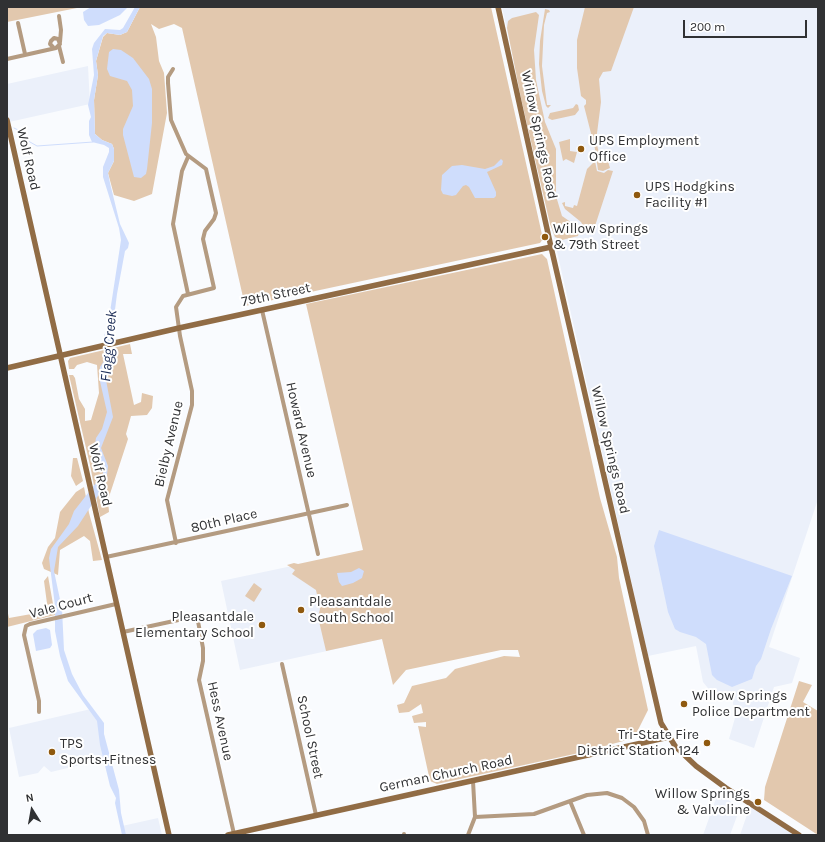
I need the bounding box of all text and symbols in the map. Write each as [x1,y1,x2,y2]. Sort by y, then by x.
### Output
scale bar [685,12,809,38]
text: 200 m [690,20,725,34]
street label: Willow Springs Road [517,69,561,201]
street label: Wolf Road [13,126,43,192]
place label: UPS Employment Office [589,133,699,166]
marker: UPS Employment Office [576,144,586,154]
place label: UPS Hodgkins Facility #1 [645,179,735,212]
marker: UPS Hodgkins Facility #1 [632,190,642,200]
place label: Willow Springs & 79th Street [553,221,648,254]
marker: Willow Springs & 79th Street [540,232,550,242]
street label: 79th Street [240,279,312,311]
water label: Flagg Creek [97,309,121,383]
street label: Howard Avenue [282,381,320,479]
street label: Willow Springs Road [587,384,633,516]
street label: Bielby Avenue [151,399,187,489]
street label: Wolf Road [85,442,115,508]
street label: 80th Place [189,505,259,537]
street label: Vale Court [28,590,94,622]
place label: Pleasantdale South School [309,594,394,626]
marker: Pleasantdale South School [296,605,306,615]
place label: Pleasantdale Elementary School [135,609,254,642]
marker: Pleasantdale Elementary School [257,620,267,630]
street label: Hess Avenue [203,680,237,762]
place label: Willow Springs Police Department [692,688,810,720]
street label: School Street [293,694,327,780]
marker: Willow Springs Police Department [679,699,689,709]
place label: Tri-State Fire District Station 124 [577,727,699,760]
place label: TPS Sports+Fitness [60,736,156,768]
marker: Tri-State Fire District Station 124 [702,738,712,748]
marker: TPS Sports+Fitness [47,747,57,757]
street label: German Church Road [378,752,514,796]
place label: Willow Springs & Valvoline [655,786,750,818]
north arrow [12,790,52,830]
text: N [24,791,35,805]
marker: Willow Springs & Valvoline [753,797,763,807]

